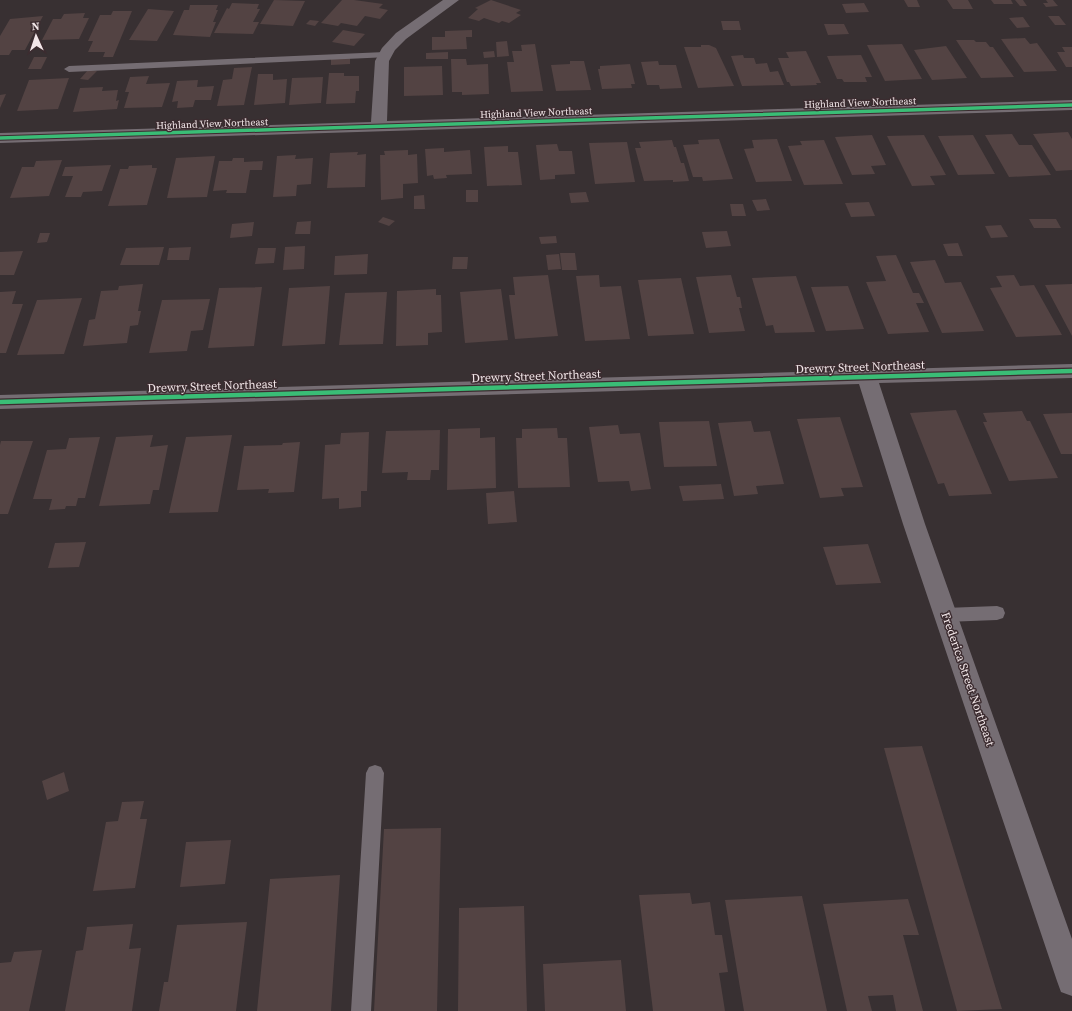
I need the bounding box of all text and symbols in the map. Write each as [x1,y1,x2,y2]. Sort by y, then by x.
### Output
north arrow [16,16,56,56]
text: N [31,19,40,34]
street label: Highland View Northeast [804,94,917,111]
street label: Highland View Northeast [480,104,593,121]
street label: Highland View Northeast [156,115,269,132]
street label: Drewry Street Northeast [795,357,925,377]
street label: Drewry Street Northeast [471,366,601,386]
street label: Drewry Street Northeast [147,376,277,396]
street label: Frederica Street Northeast [938,610,999,748]

